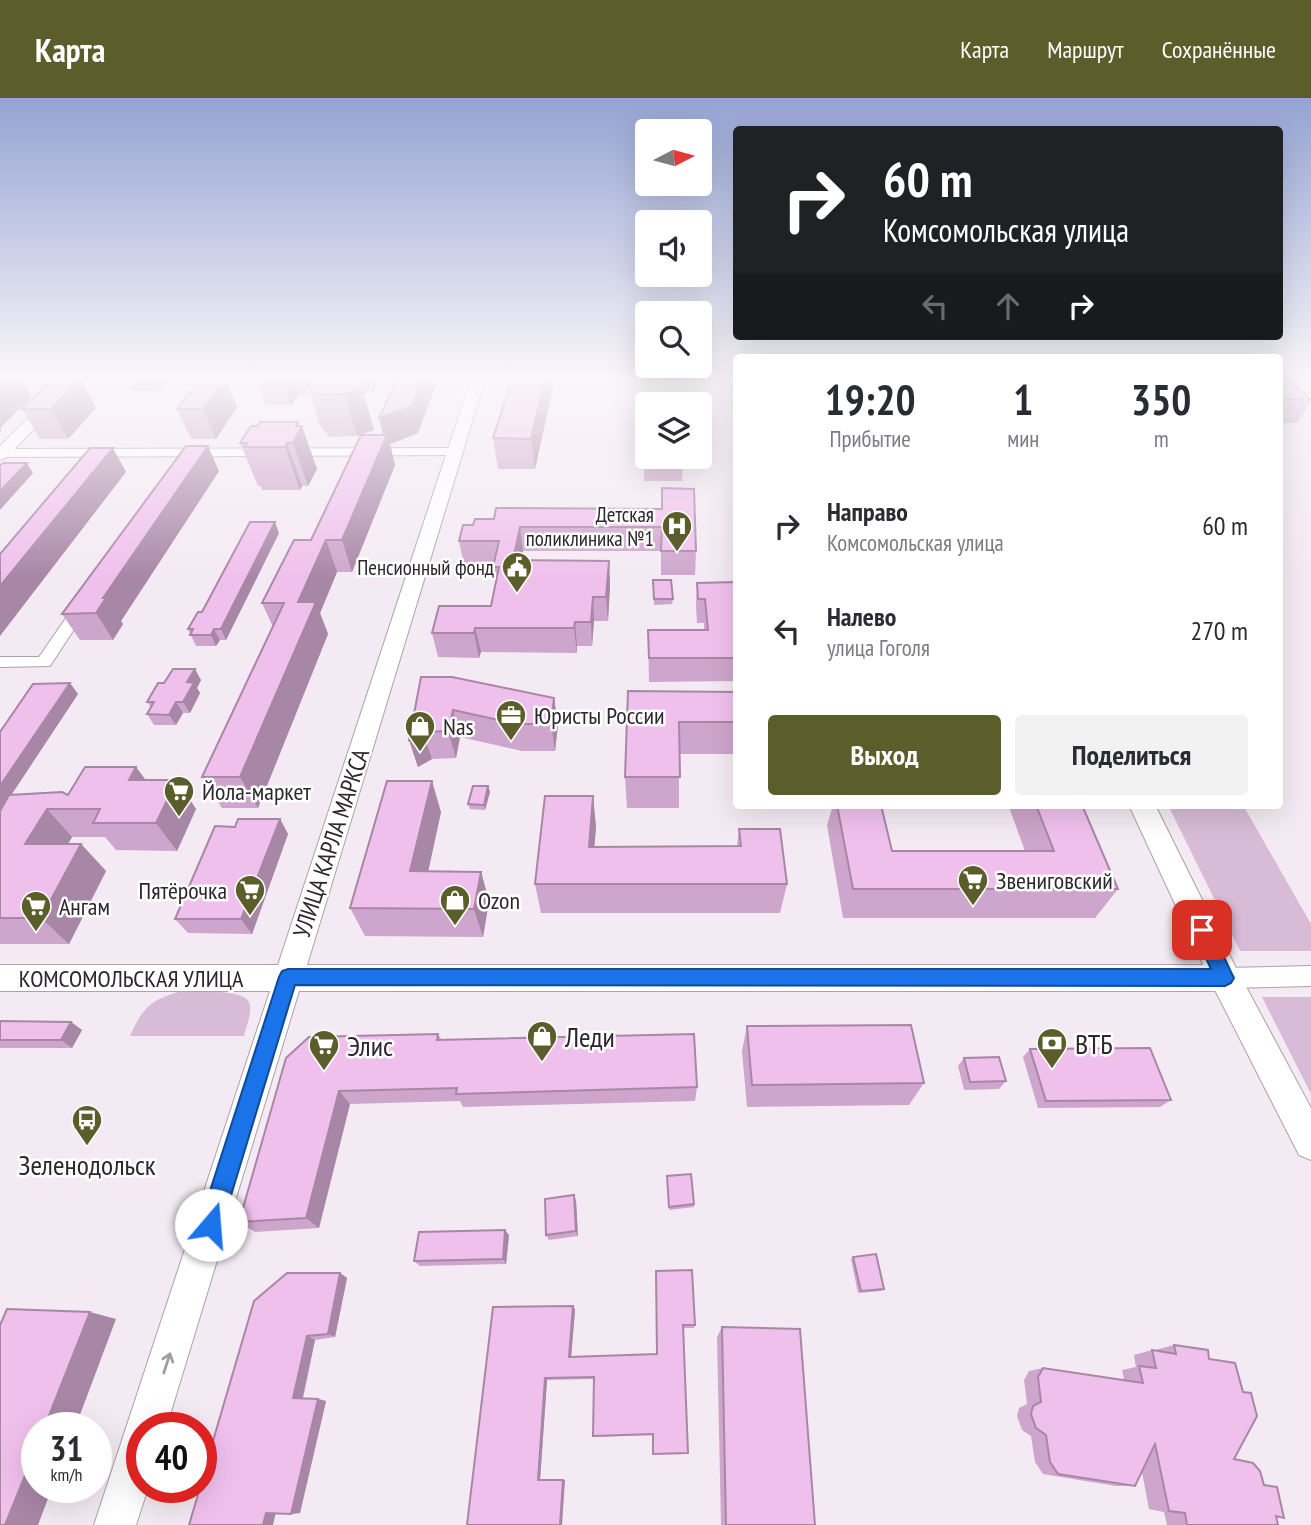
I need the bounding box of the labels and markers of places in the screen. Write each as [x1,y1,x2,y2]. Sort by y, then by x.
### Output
place label: Детская поликлиника №1 [526,501,654,552]
hospital icon: Детская поликлиника №1 [660,509,694,553]
public building icon: Пенсионный фонд [500,550,534,594]
place label: Пенсионный фонд [357,554,494,581]
office icon: Юристы России [494,698,528,742]
place label: Юристы России [534,700,664,731]
shop icon: Nas [403,709,437,753]
place label: Nas [443,711,474,742]
supermarket icon: Йола-маркет [162,774,196,818]
place label: Йола-маркет [202,776,311,807]
supermarket icon: Звениговский [956,863,990,907]
place label: Звениговский [996,865,1113,896]
supermarket icon: Пятёрочка [233,873,267,917]
place label: Пятёрочка [139,875,227,906]
shop icon: Ozon [438,883,472,927]
place label: Ozon [478,885,520,916]
supermarket icon: Ангам [19,889,53,933]
place label: Ангам [59,891,110,922]
pin [1172,900,1232,960]
place label: Леди [564,1018,615,1055]
shop icon: Леди [525,1019,559,1063]
place label: ВТБ [1075,1025,1113,1062]
bank icon: ВТБ [1035,1026,1069,1070]
place label: Элис [347,1027,393,1064]
supermarket icon: Элис [307,1028,341,1072]
bus stop icon: Зеленодольск [70,1103,104,1147]
place label: Зеленодольск [18,1146,156,1183]

